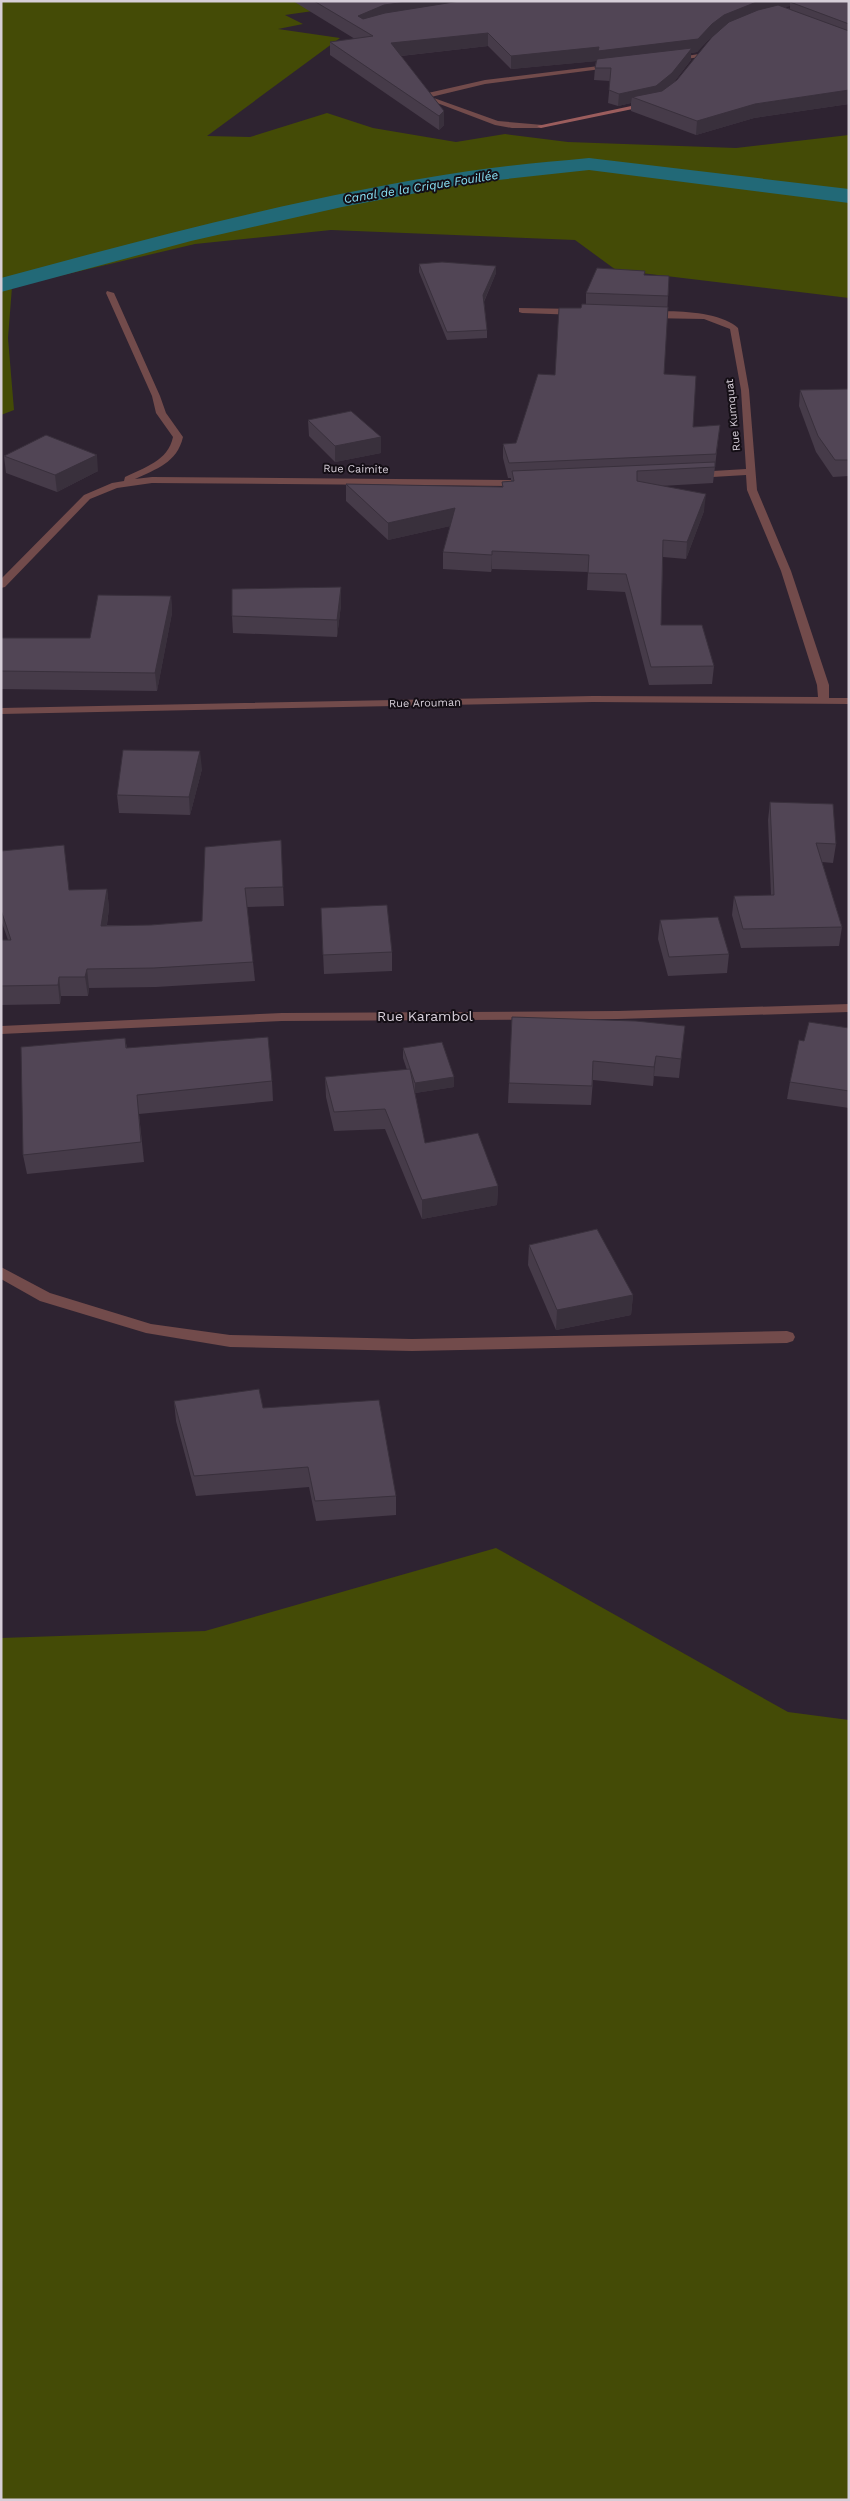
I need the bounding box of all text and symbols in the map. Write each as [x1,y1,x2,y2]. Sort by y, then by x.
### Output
water label: Canal de la Crique Fouillée [343,168,499,206]
street label: Rue Kumquat [723,378,743,452]
street label: Rue Caimite [323,462,389,476]
street label: Rue Arouman [389,696,461,710]
street label: Rue Karambol [377,1008,474,1024]

